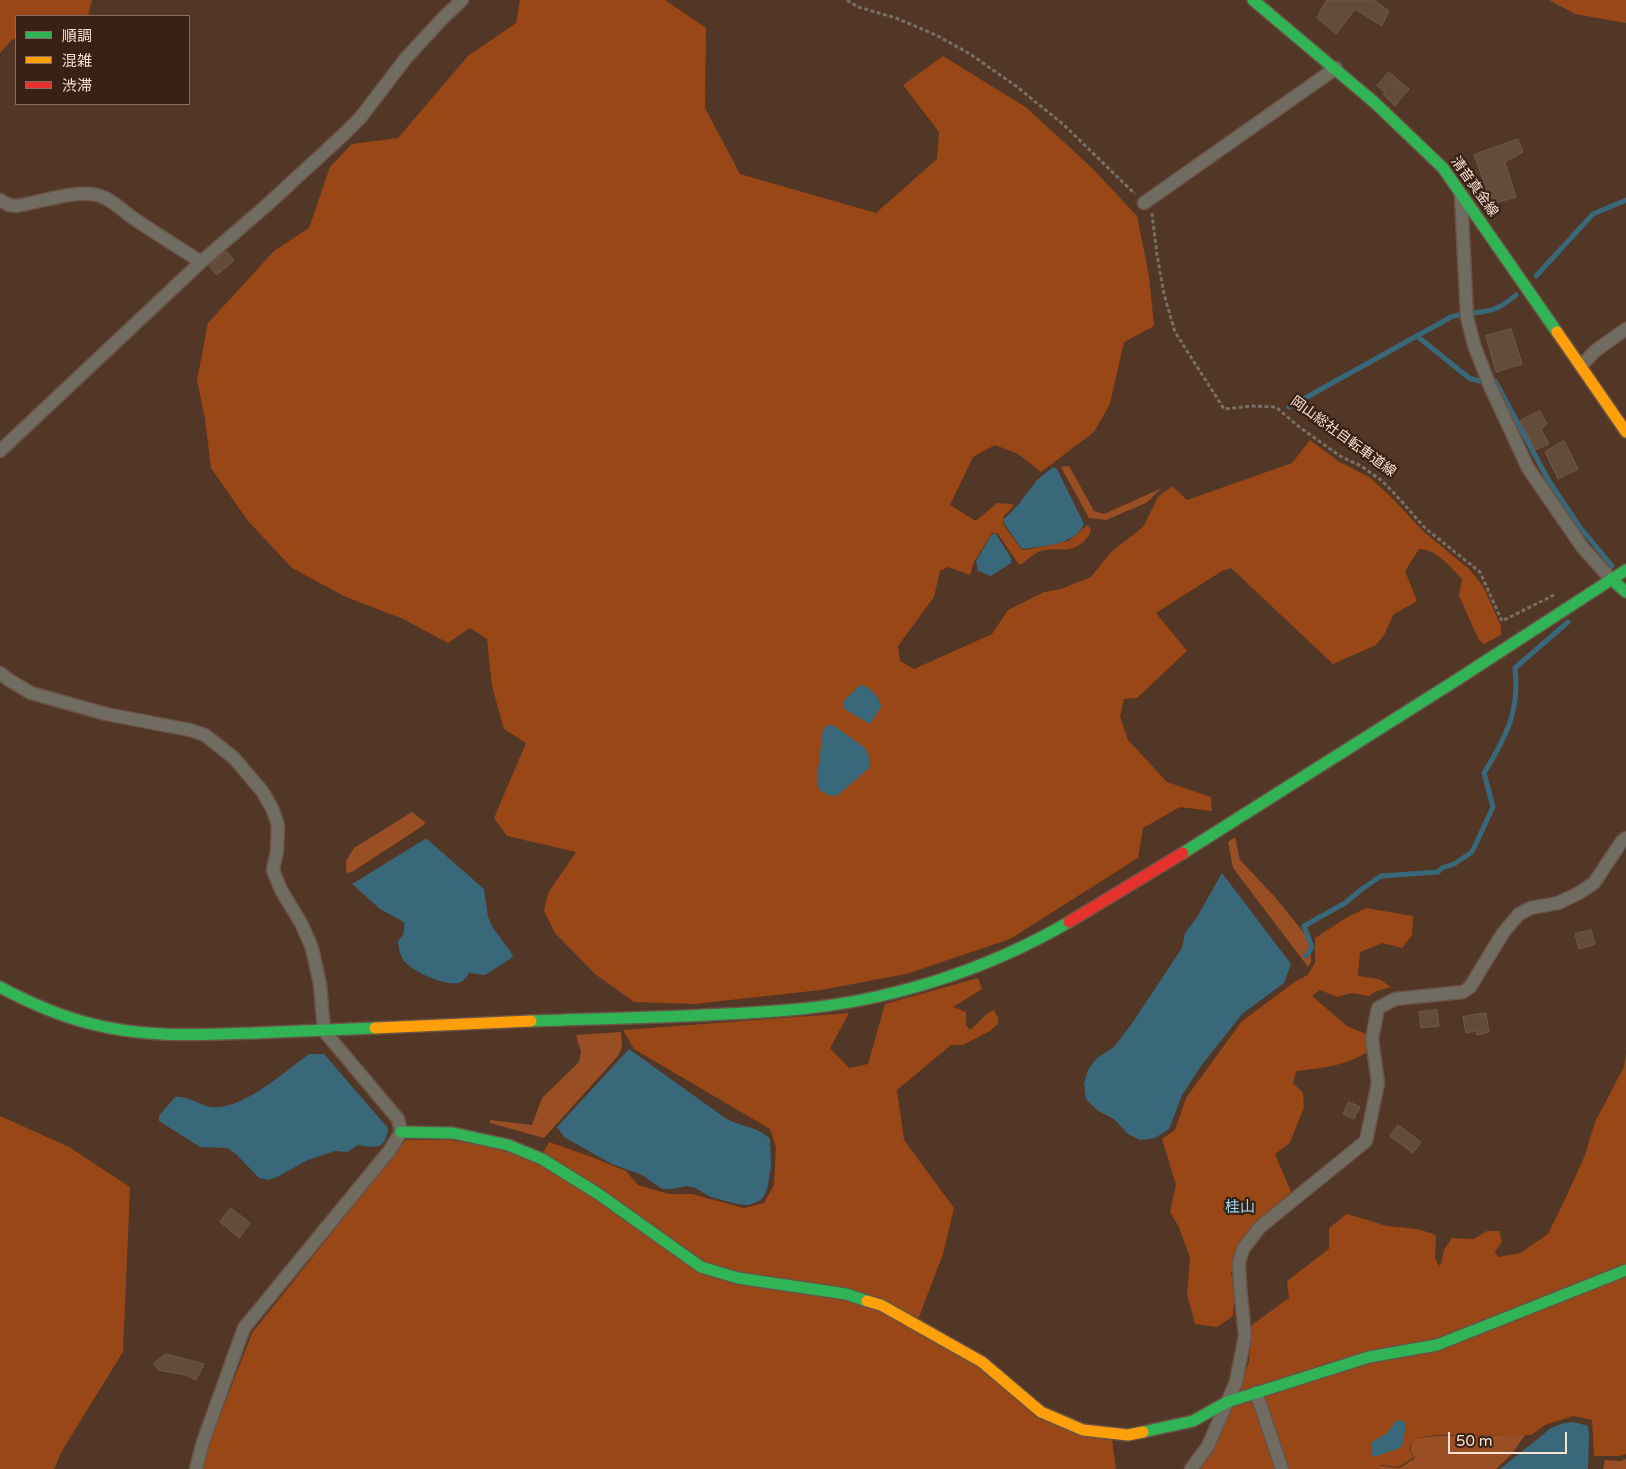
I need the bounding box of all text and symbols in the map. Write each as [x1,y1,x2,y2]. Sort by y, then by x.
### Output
legend [15,15,190,105]
text: 順調 [62,27,92,45]
text: 混雑 [62,52,92,70]
text: 渋滞 [62,77,92,95]
street label: 清音真金線 [1447,154,1501,220]
street label: 岡山総社自転車道線 [1287,393,1399,481]
district label: 桂山 [1225,1199,1255,1217]
scale bar [1451,1422,1570,1454]
text: 50 m [1456,1432,1493,1450]

